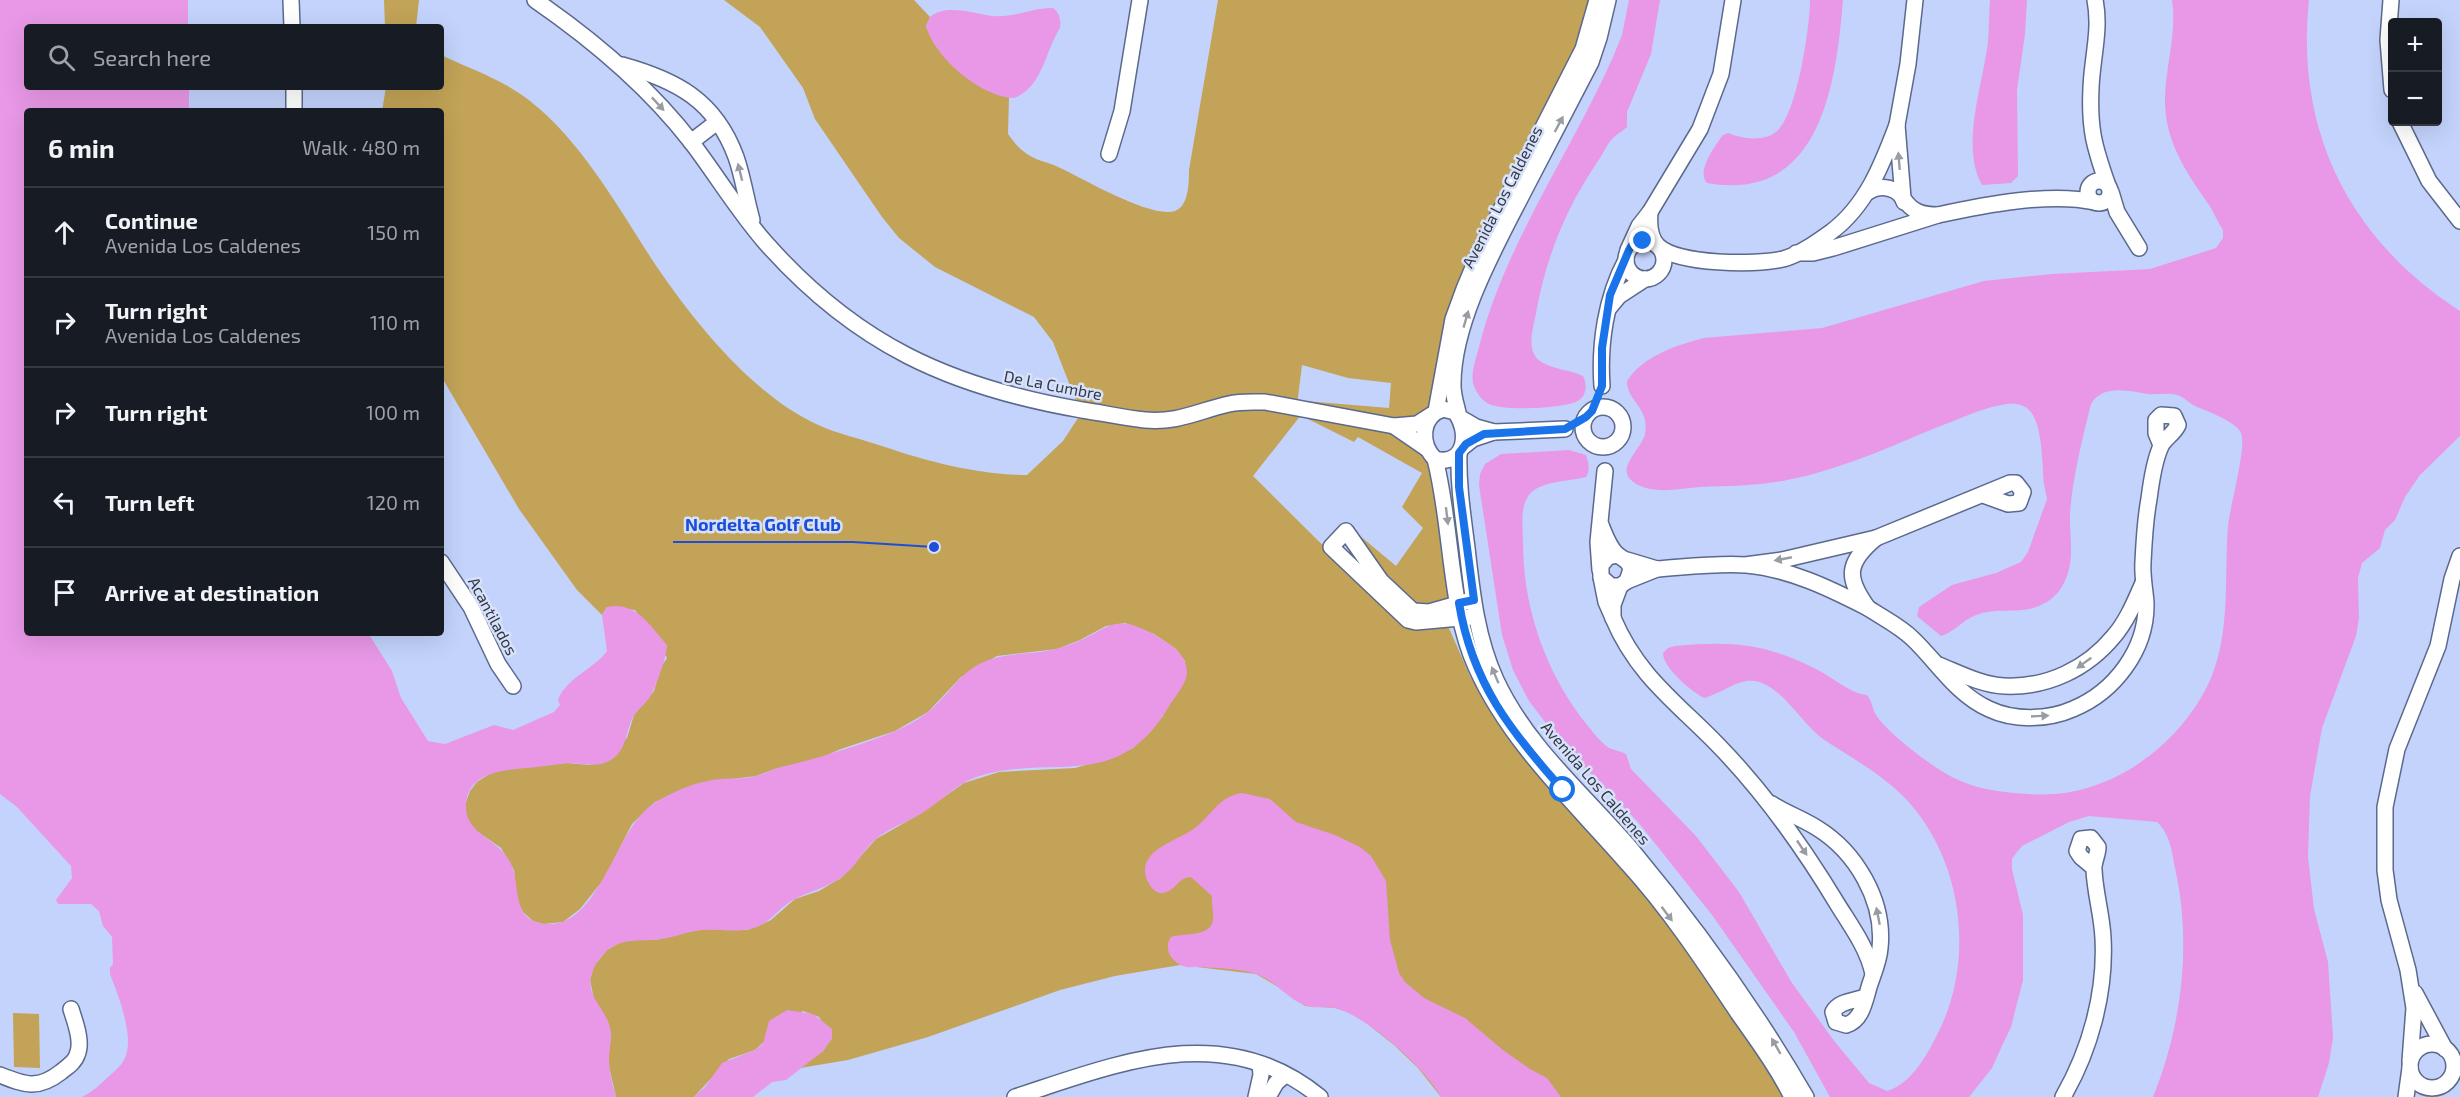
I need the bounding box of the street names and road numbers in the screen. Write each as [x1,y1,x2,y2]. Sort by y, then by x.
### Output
street label: Avenida Los Caldenes [1457,123,1546,271]
street label: De La Cumbre [1002,366,1104,403]
street label: Acantilados [465,573,522,658]
street label: Avenida Los Caldenes [1538,717,1655,848]

